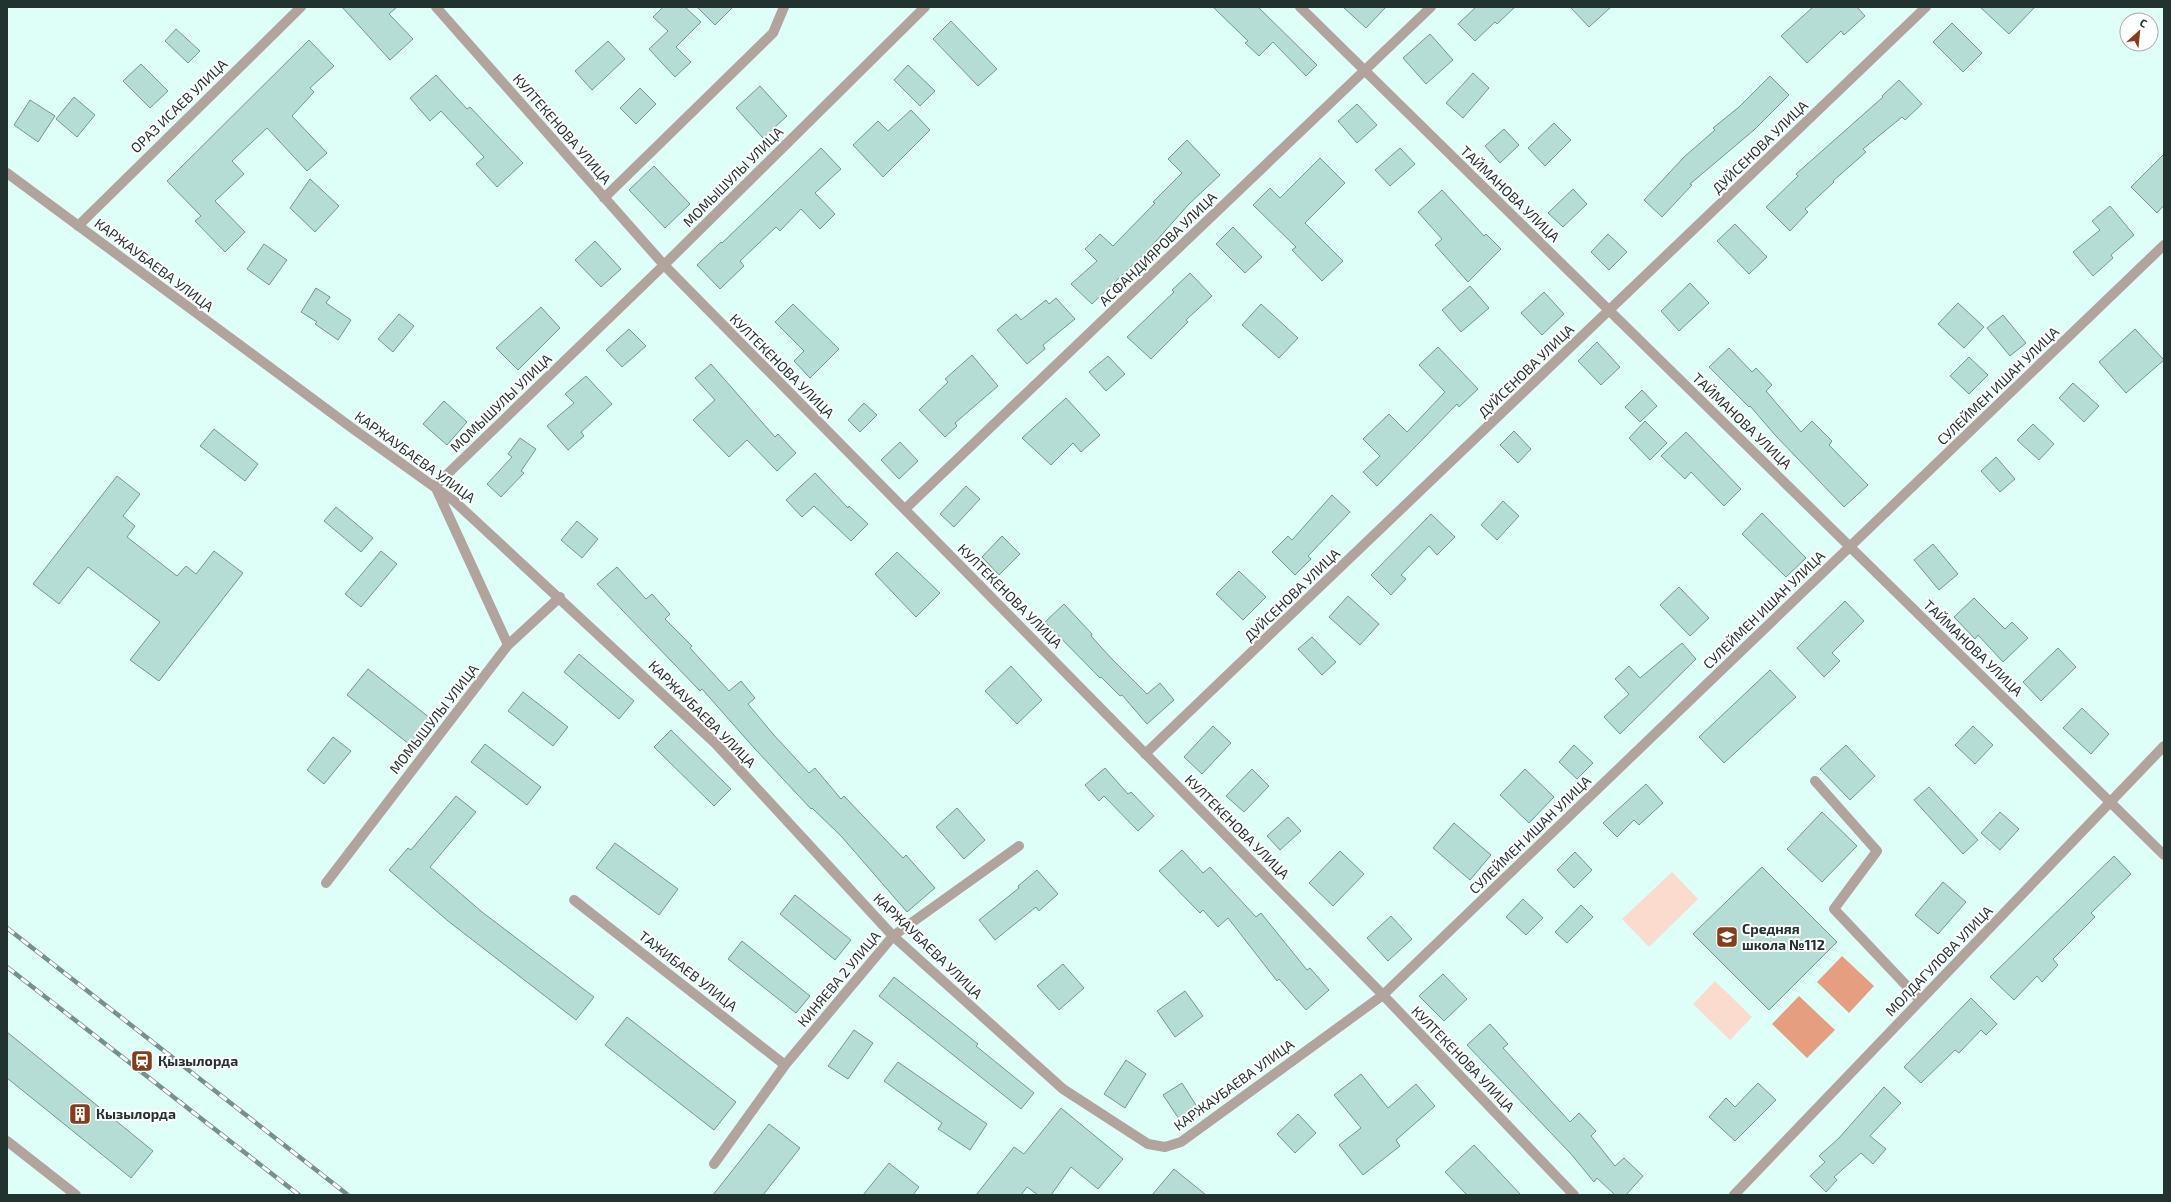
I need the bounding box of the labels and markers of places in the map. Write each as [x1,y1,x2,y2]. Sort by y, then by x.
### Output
place label: Средняя школа №112 [1742,920,1825,953]
school or university icon: Средняя школа №112 [1714,924,1740,950]
station icon: Қызылорда [129,1048,155,1074]
place label: Қызылорда [158,1052,238,1069]
building icon: Кызылорда [67,1101,93,1127]
place label: Кызылорда [96,1105,176,1122]

